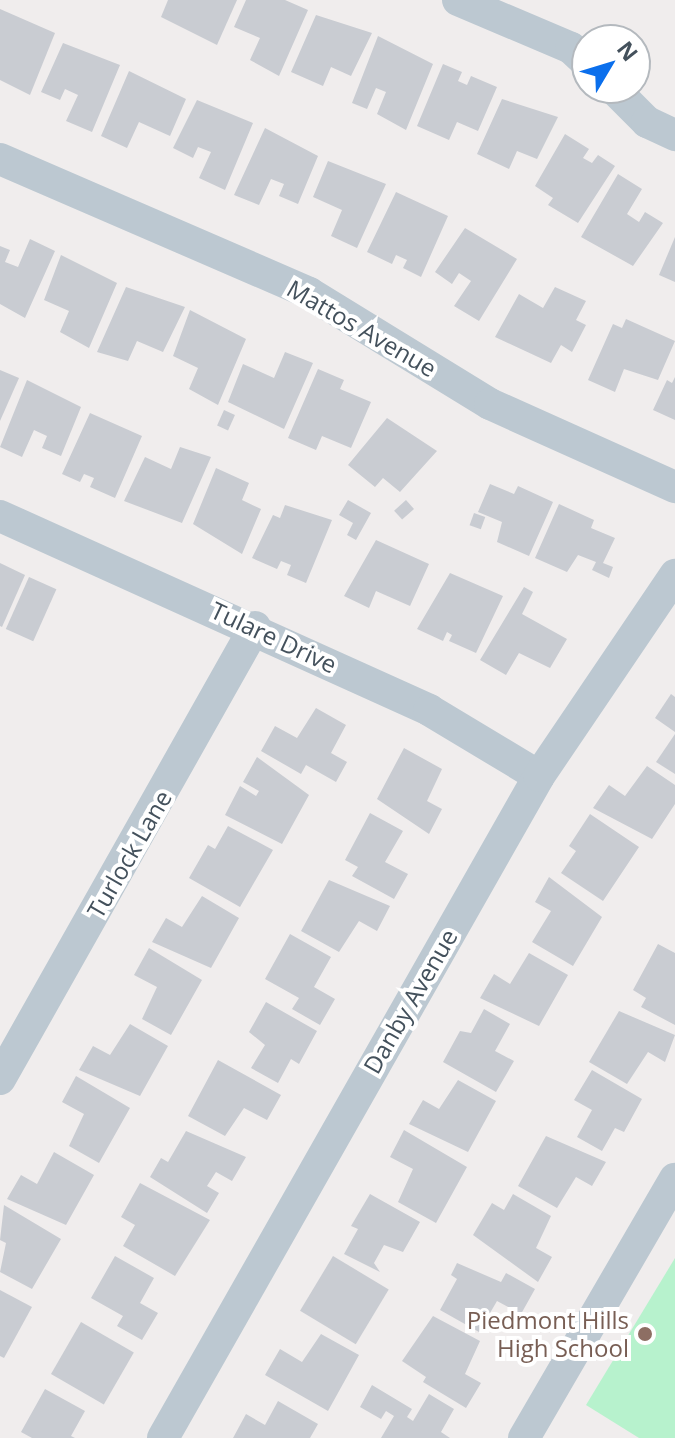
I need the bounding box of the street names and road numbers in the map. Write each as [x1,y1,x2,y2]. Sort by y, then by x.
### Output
street label: Mattos Avenue [282,274,442,382]
street label: Tulare Drive [206,595,342,679]
street label: Turlock Lane [81,785,177,923]
street label: Danby Avenue [357,924,463,1078]

